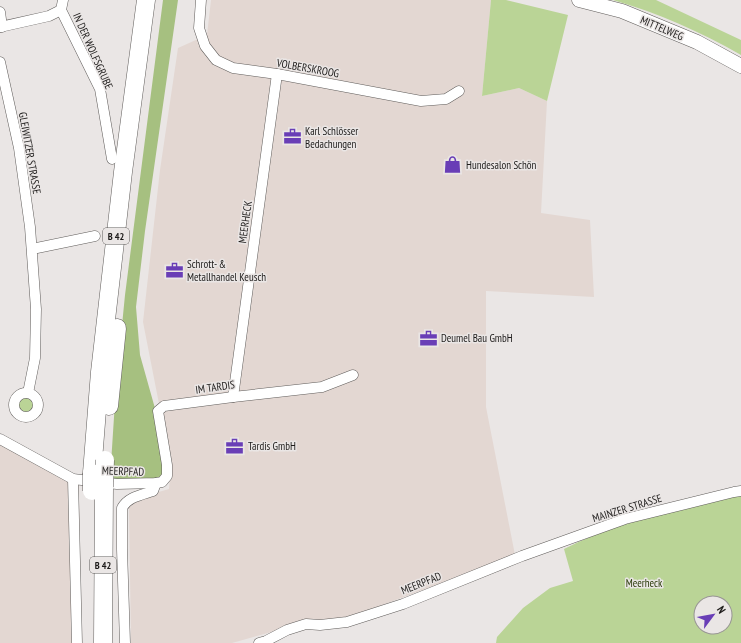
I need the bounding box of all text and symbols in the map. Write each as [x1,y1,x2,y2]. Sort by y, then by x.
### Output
street label: IN DER WOLFSGRUBE [70,11,116,92]
street label: MITTELWEG [638,13,686,43]
street label: VOLBERSKROOG [275,55,340,80]
street label: GLEIWITZER STRASSE [16,111,44,195]
place label: Karl Schlösser Bedachungen [305,124,358,151]
office icon: Karl Schlösser Bedachungen [282,127,302,147]
shop icon: Hundesalon Schön [443,155,463,175]
place label: Hundesalon Schön [466,158,537,172]
street label: MEERHECK [235,199,255,244]
road number: B 42 [103,228,129,244]
place label: Schrott- & Metallhandel Keusch [187,257,266,284]
office icon: Schrott- & Metallhandel Keusch [164,260,184,280]
office icon: Deumel Bau GmbH [418,328,438,348]
place label: Deumel Bau GmbH [441,331,513,345]
street label: IM TARDIS [194,377,236,397]
office icon: Tardis GmbH [225,436,245,456]
place label: Tardis GmbH [248,439,296,453]
street label: MEERPFAD [102,463,145,479]
street label: MAINZER STRASSE [591,491,664,525]
road number: B 42 [90,557,116,573]
street label: MEERPFAD [399,569,443,597]
park label: Meerheck [626,576,663,590]
north arrow [693,595,733,635]
text: N [714,603,729,616]

